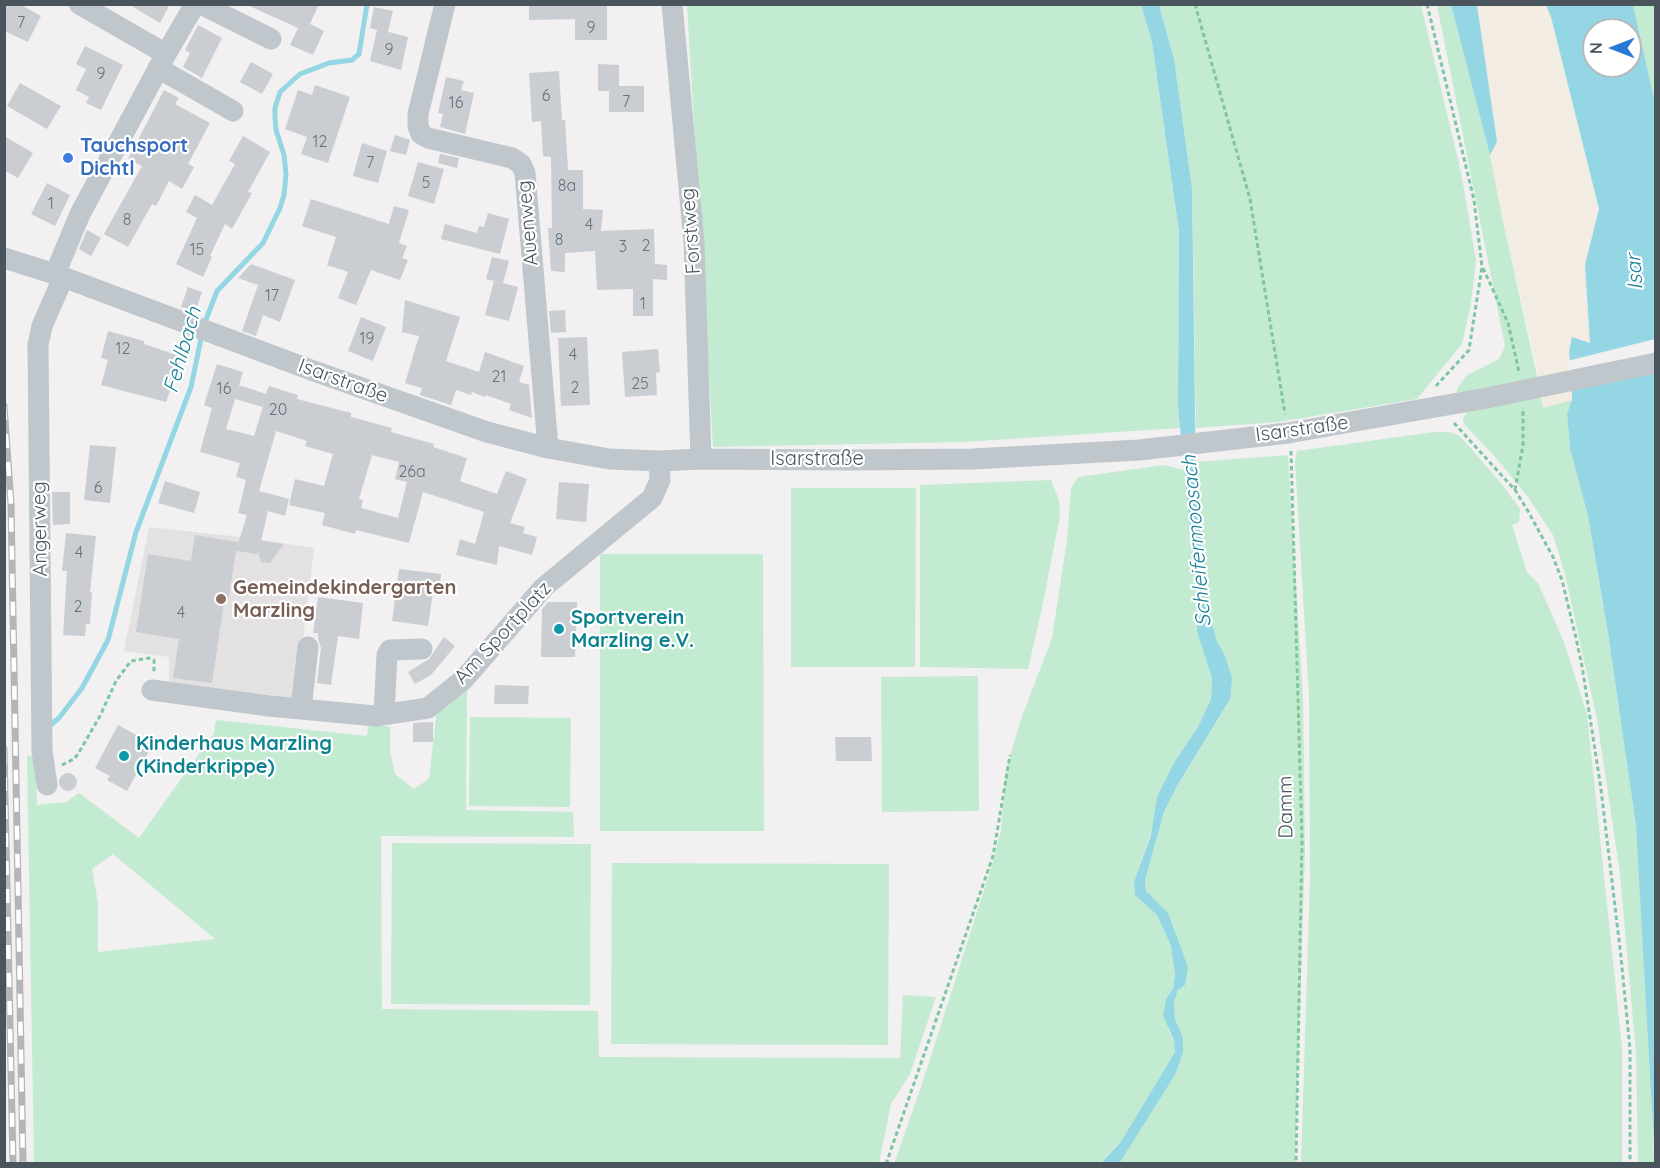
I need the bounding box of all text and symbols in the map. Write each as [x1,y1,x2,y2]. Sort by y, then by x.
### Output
house number: 7 [17,13,25,33]
house number: 9 [587,18,595,38]
north arrow [1582,18,1642,78]
house number: 9 [385,40,393,60]
text: N [1586,42,1606,54]
house number: 9 [97,64,105,84]
house number: 6 [542,86,550,106]
house number: 7 [622,92,630,112]
house number: 16 [449,93,463,113]
house number: 12 [313,132,327,152]
place label: Tauchsport Dichtl [80,134,188,181]
marker: Tauchsport Dichtl [61,151,75,165]
house number: 7 [366,153,374,173]
house number: 5 [422,173,430,193]
house number: 8a [558,176,576,196]
street label: Auenweg [512,179,544,267]
street label: Forstweg [676,187,706,275]
house number: 1 [48,194,54,214]
house number: 8 [123,210,131,230]
house number: 4 [585,215,593,235]
house number: 8 [555,230,563,250]
house number: 2 [642,236,650,256]
house number: 3 [619,237,627,257]
house number: 15 [190,240,204,260]
water label: Isar [1621,253,1649,291]
house number: 17 [265,286,279,306]
house number: 1 [640,294,646,314]
water label: Fehlbach [159,304,207,396]
house number: 19 [360,329,374,349]
house number: 12 [116,339,130,359]
house number: 4 [569,345,577,365]
street label: Isarstraße [295,354,391,408]
house number: 21 [492,367,506,387]
house number: 25 [631,374,649,394]
house number: 2 [571,378,579,398]
house number: 16 [217,379,231,399]
house number: 20 [269,400,287,420]
street label: Isarstraße [1254,411,1350,447]
street label: Isarstraße [770,447,864,471]
water label: Schleifermoosach [1177,454,1217,628]
house number: 26a [398,462,426,482]
house number: 6 [94,478,102,498]
street label: Angerweg [27,481,53,577]
house number: 4 [75,543,83,563]
place label: Gemeindekindergarten Marzling [233,576,456,623]
street label: Am Sportplatz [449,577,557,689]
marker: Gemeindekindergarten Marzling [214,592,228,606]
house number: 2 [74,597,82,617]
house number: 4 [177,603,185,623]
place label: Sportverein Marzling e.V. [571,606,694,653]
marker: Sportverein Marzling e.V. [552,622,566,636]
place label: Kinderhaus Marzling (Kinderkrippe) [136,732,332,779]
marker: Kinderhaus Marzling (Kinderkrippe) [117,749,131,763]
street label: Damm [1273,775,1299,839]

